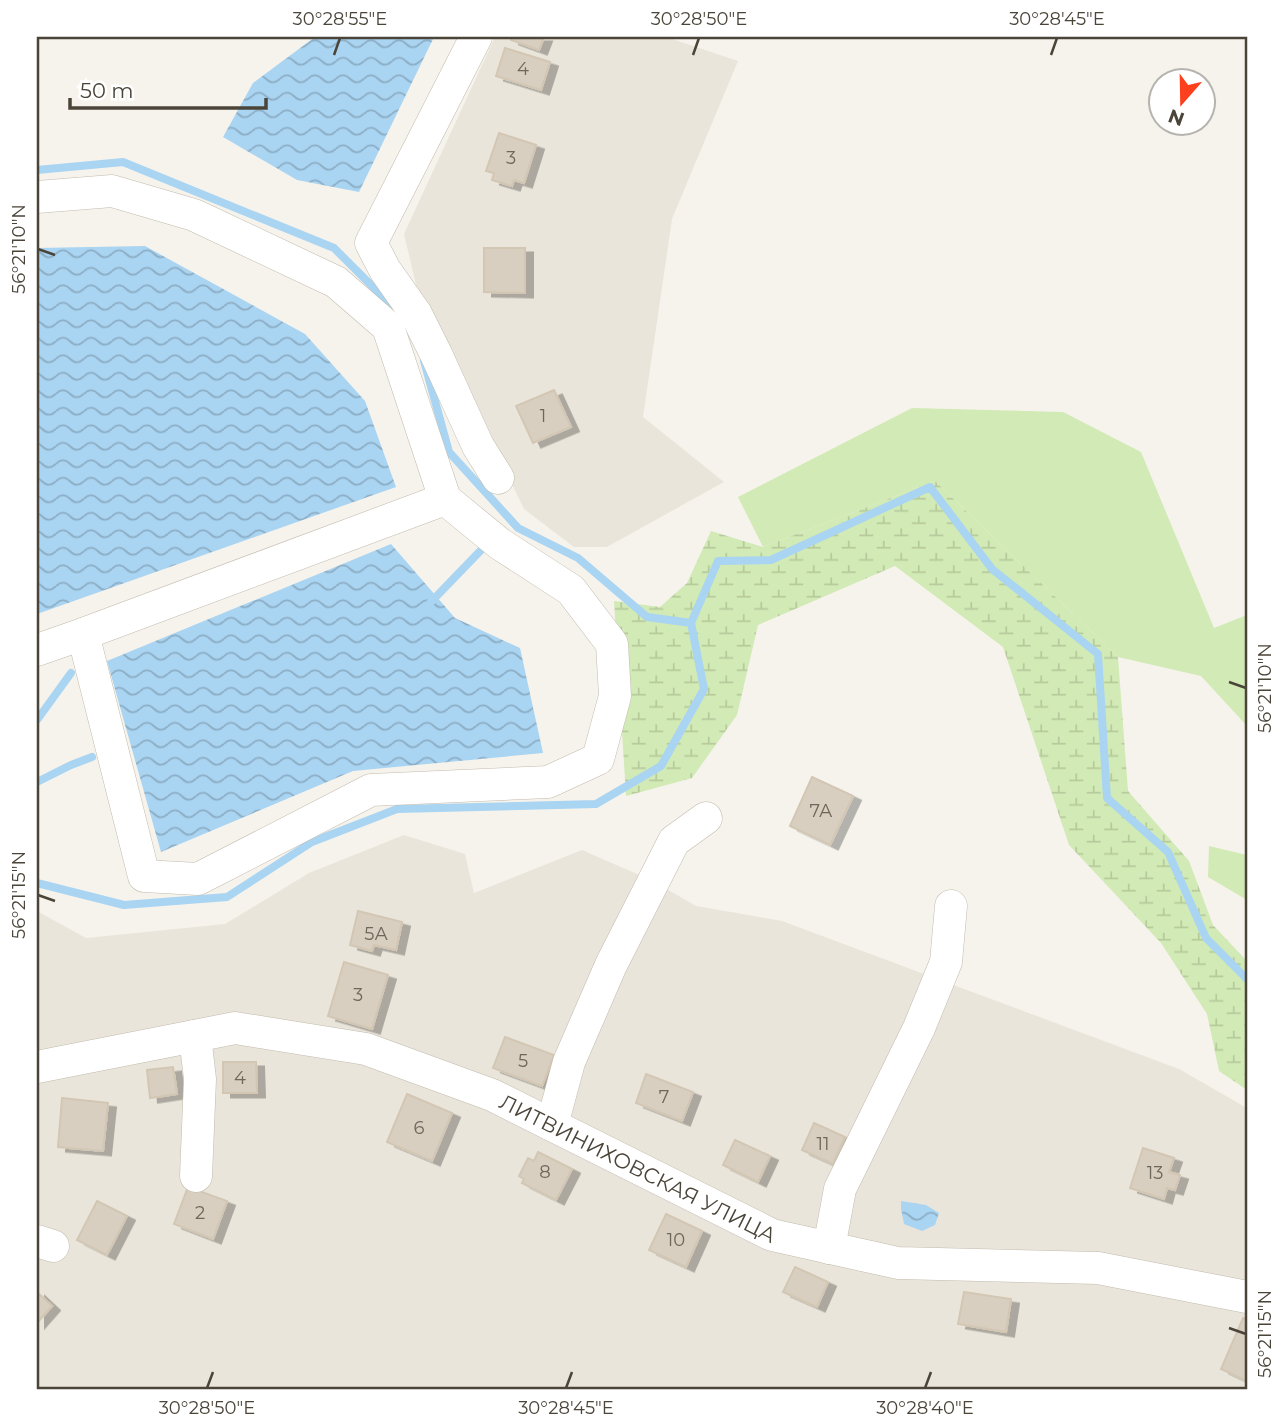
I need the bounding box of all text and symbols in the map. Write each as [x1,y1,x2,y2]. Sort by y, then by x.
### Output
text: 30°28'55"E [293,8,387,30]
text: 30°28'50"E [651,8,747,30]
text: 30°28'45"E [1009,8,1105,30]
house number: 4 [517,58,529,80]
scale bar [70,66,266,110]
north arrow [1148,66,1218,136]
text: 50 m [80,78,134,103]
text: N [1165,104,1188,131]
house number: 3 [506,147,516,169]
text: 56°21'10"N [8,204,30,294]
house number: 1 [540,405,546,427]
text: 56°21'10"N [1254,643,1276,733]
house number: 7А [810,800,833,822]
text: 56°21'15"N [8,851,30,939]
house number: 5А [364,923,388,945]
house number: 3 [353,984,363,1006]
house number: 5 [518,1050,528,1072]
house number: 4 [234,1067,246,1089]
house number: 7 [659,1086,669,1108]
street label: ЛИТВИНИХОВСКАЯ УЛИЦА [496,1089,781,1248]
house number: 6 [414,1117,425,1139]
house number: 11 [817,1133,830,1155]
house number: 8 [539,1161,551,1183]
house number: 13 [1147,1162,1163,1184]
house number: 2 [195,1202,205,1224]
house number: 10 [667,1229,685,1251]
text: 56°21'15"N [1254,1290,1276,1378]
text: 30°28'50"E [159,1397,255,1419]
text: 30°28'45"E [518,1397,614,1419]
text: 30°28'40"E [876,1397,974,1419]

